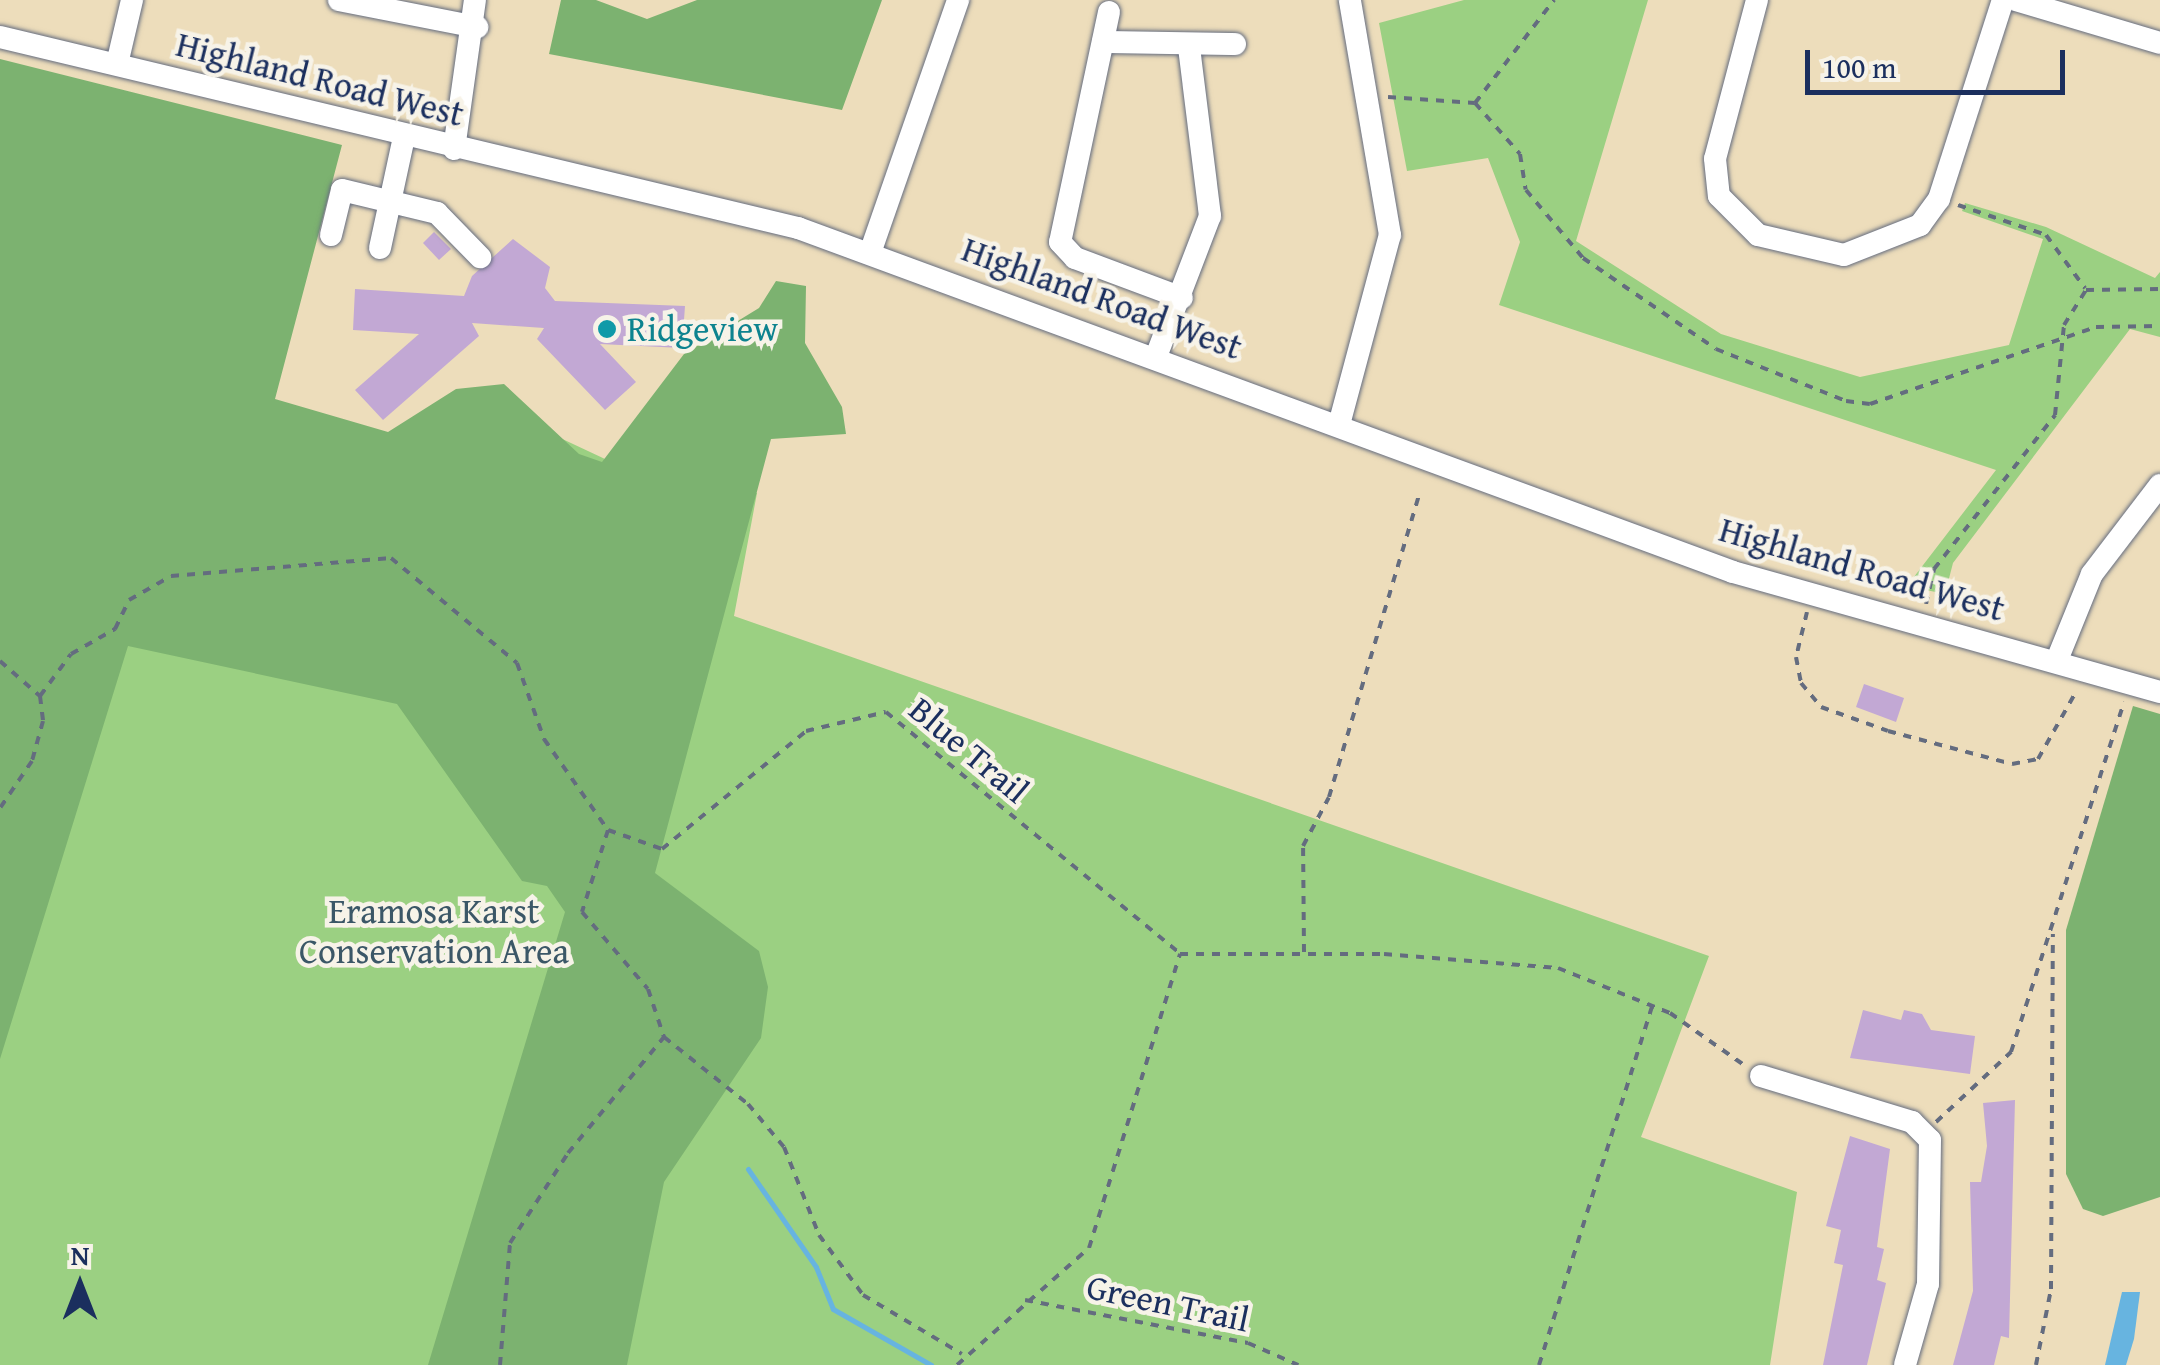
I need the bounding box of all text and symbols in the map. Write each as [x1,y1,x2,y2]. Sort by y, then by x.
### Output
street label: Highland Road West [172,23,468,135]
scale bar [1810,30,2070,92]
text: 100 m [1822,45,1896,89]
street label: Highland Road West [956,228,1248,368]
place label: Ridgeview [627,308,778,350]
marker: Ridgeview [596,318,618,340]
street label: Highland Road West [1715,508,2009,630]
street label: Blue Trail [901,688,1037,812]
park label: Eramosa Karst Conservation Area [299,890,569,972]
text: N [71,1234,89,1275]
north arrow [30,1235,130,1335]
street label: Green Trail [1083,1265,1253,1341]

